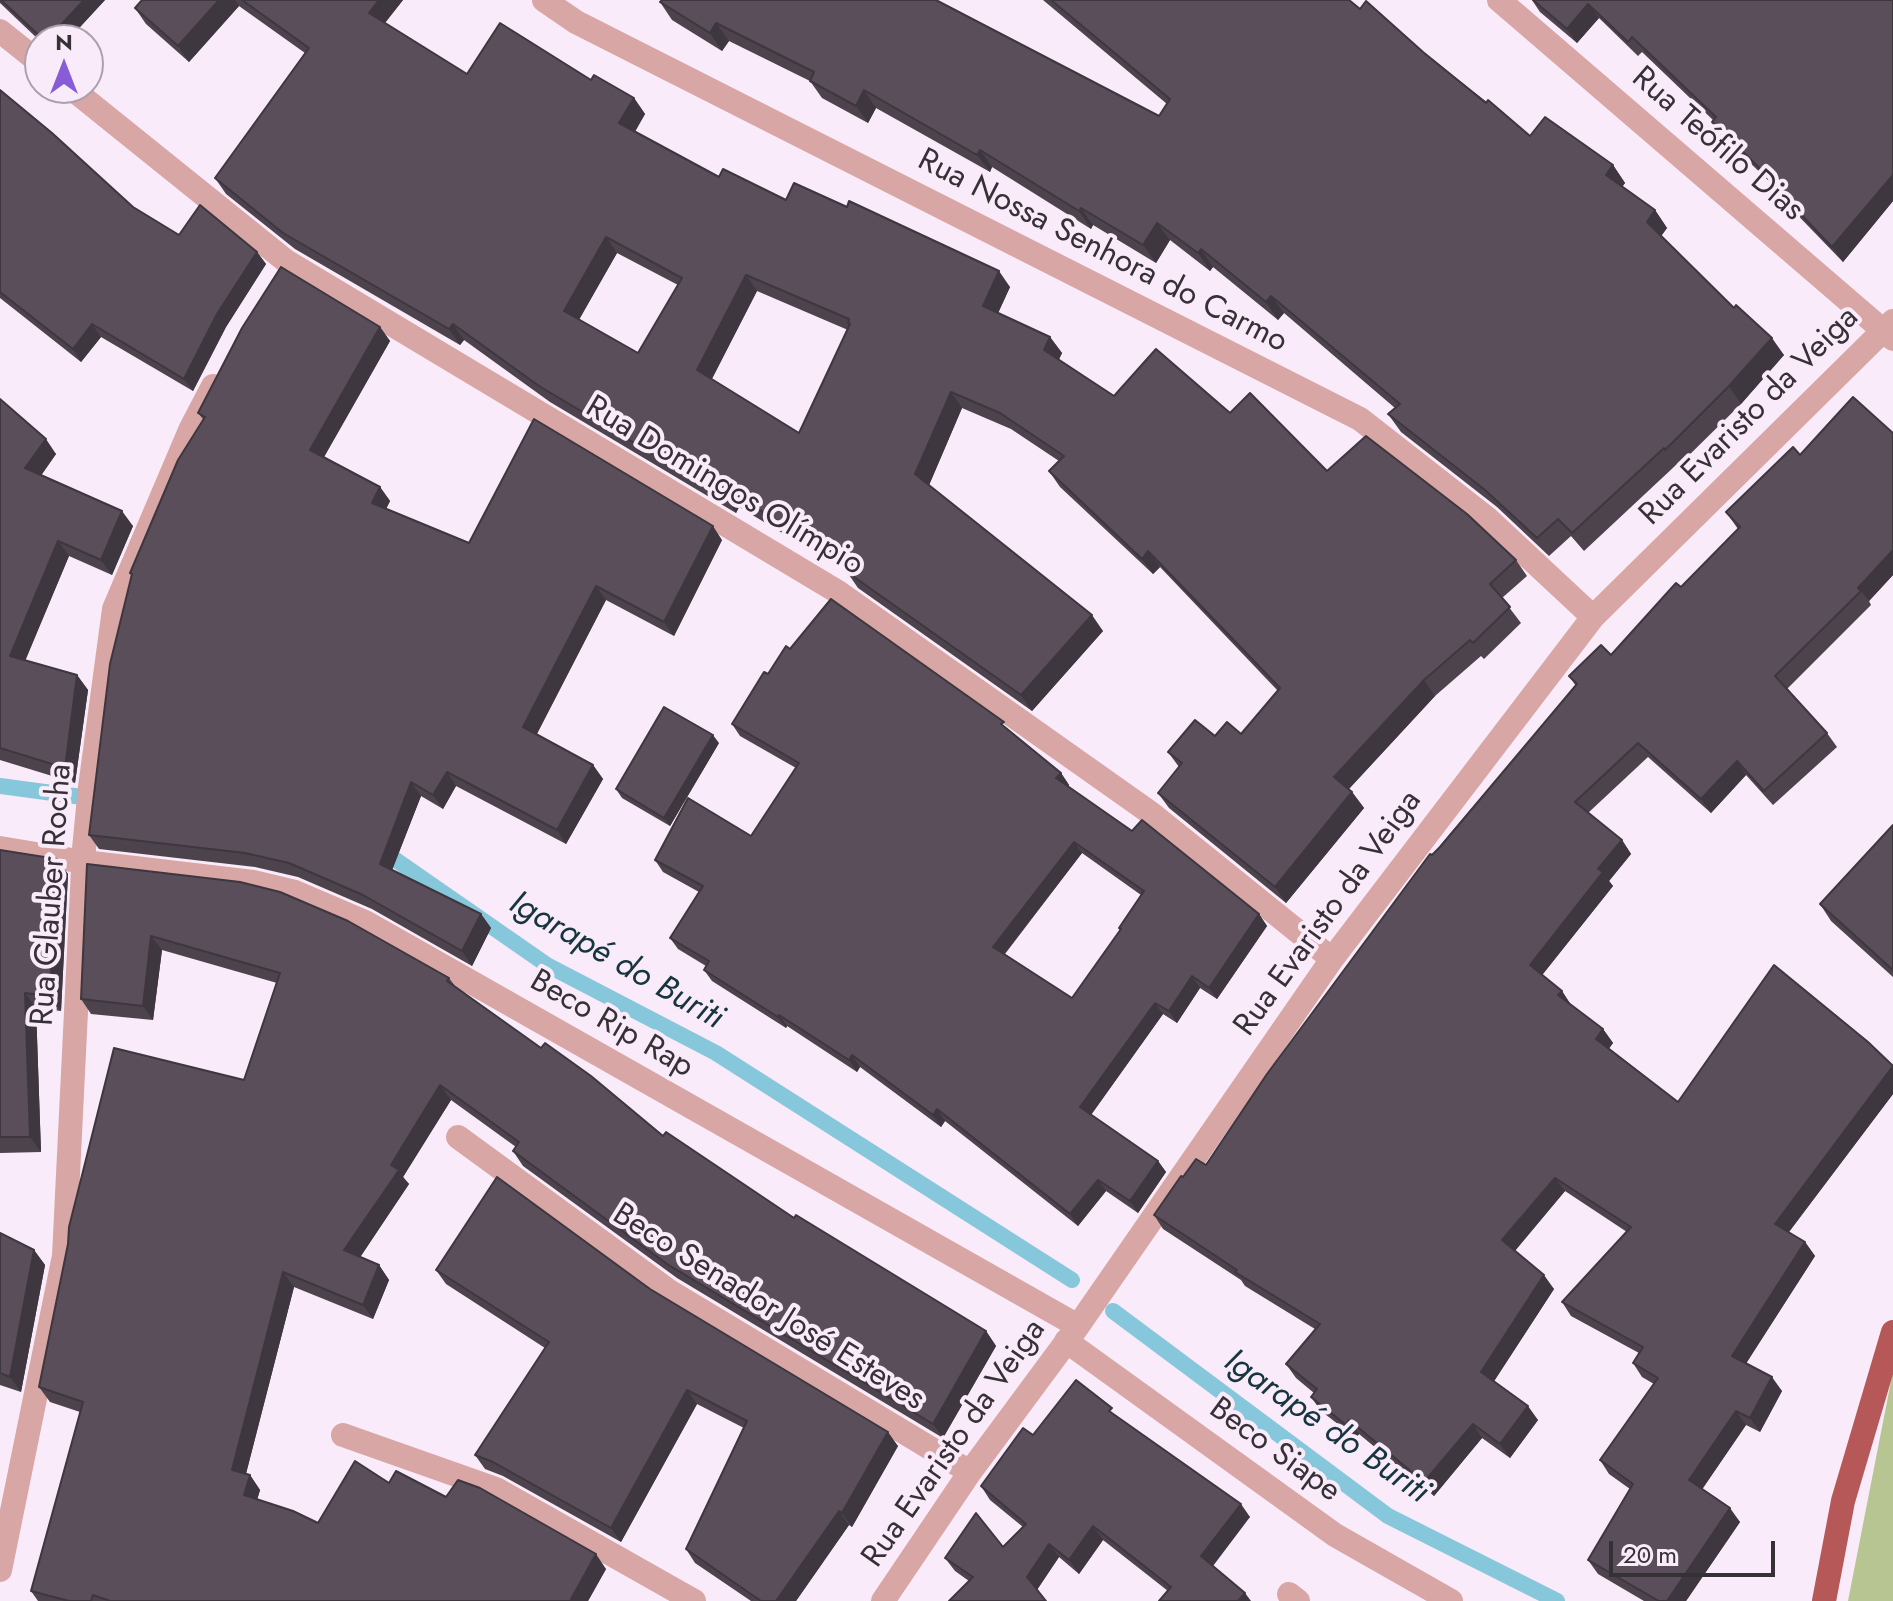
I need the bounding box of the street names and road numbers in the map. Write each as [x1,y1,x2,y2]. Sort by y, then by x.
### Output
street label: Rua Teófilo Dias [1623,60,1811,230]
street label: Rua Nossa Senhora do Carmo [911,142,1293,362]
street label: Rua Evaristo da Veiga [1632,299,1868,535]
street label: Rua Domingos Olímpio [578,389,870,585]
street label: Rua Glauber Rocha [25,763,81,1027]
street label: Rua Evaristo da Veiga [1227,784,1431,1044]
street label: Beco Rip Rap [522,963,700,1087]
street label: Beco Senador José Esteves [605,1196,931,1420]
street label: Rua Evaristo da Veiga [855,1313,1055,1575]
street label: Beco Siape [1201,1391,1347,1511]

